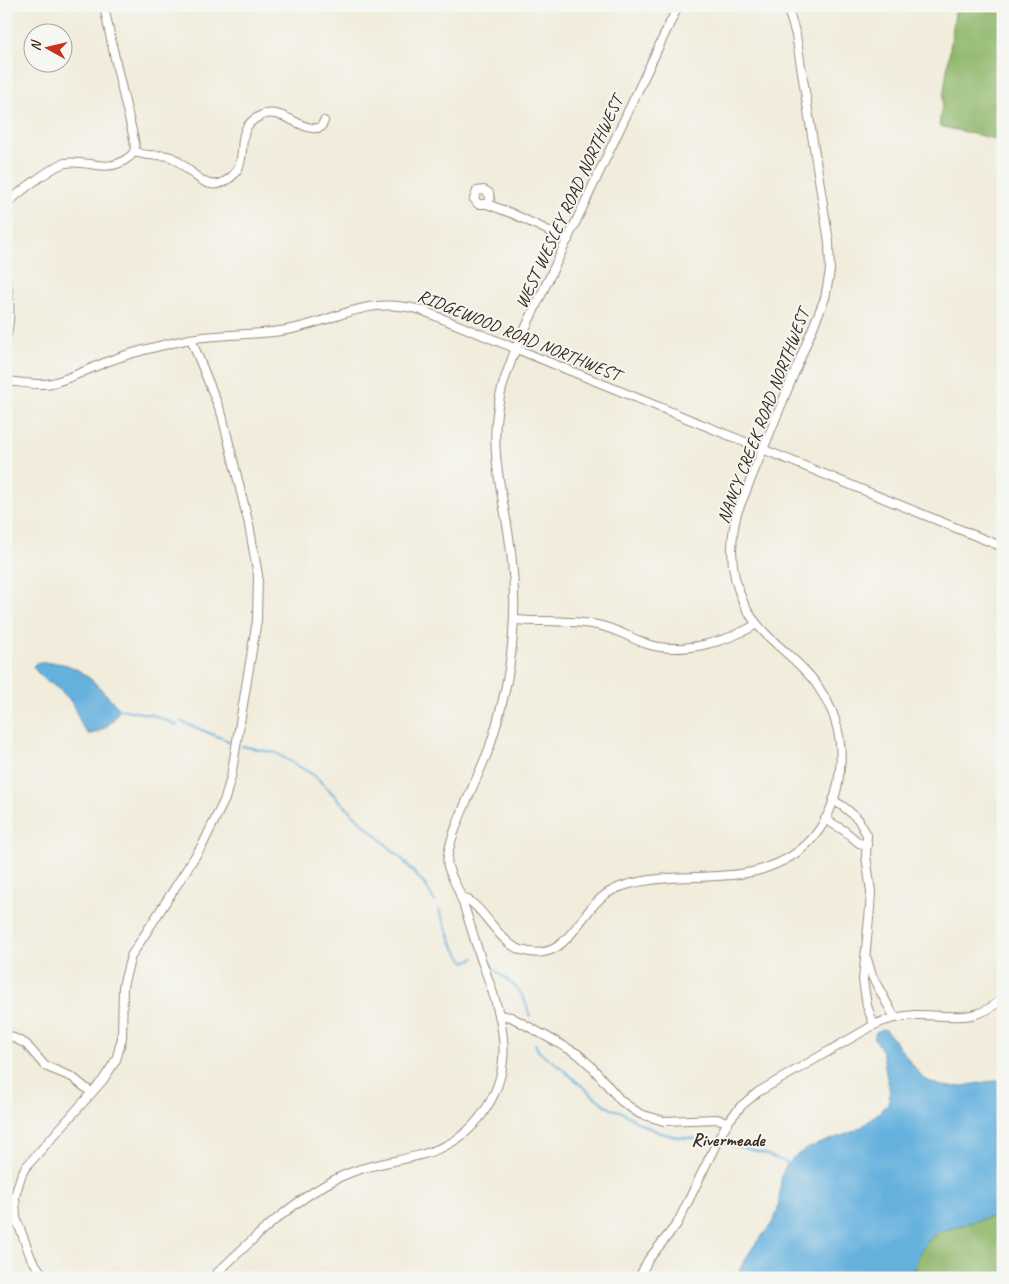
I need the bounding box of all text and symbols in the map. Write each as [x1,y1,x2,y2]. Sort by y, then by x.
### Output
north arrow [22,22,72,72]
text: N [27,38,45,52]
street label: WEST WESLEY ROAD NORTHWEST [510,89,630,312]
street label: RIDGEWOOD ROAD NORTHWEST [415,284,628,387]
street label: NANCY CREEK ROAD NORTHWEST [712,302,815,526]
district label: Rivermeade [691,1128,766,1152]

